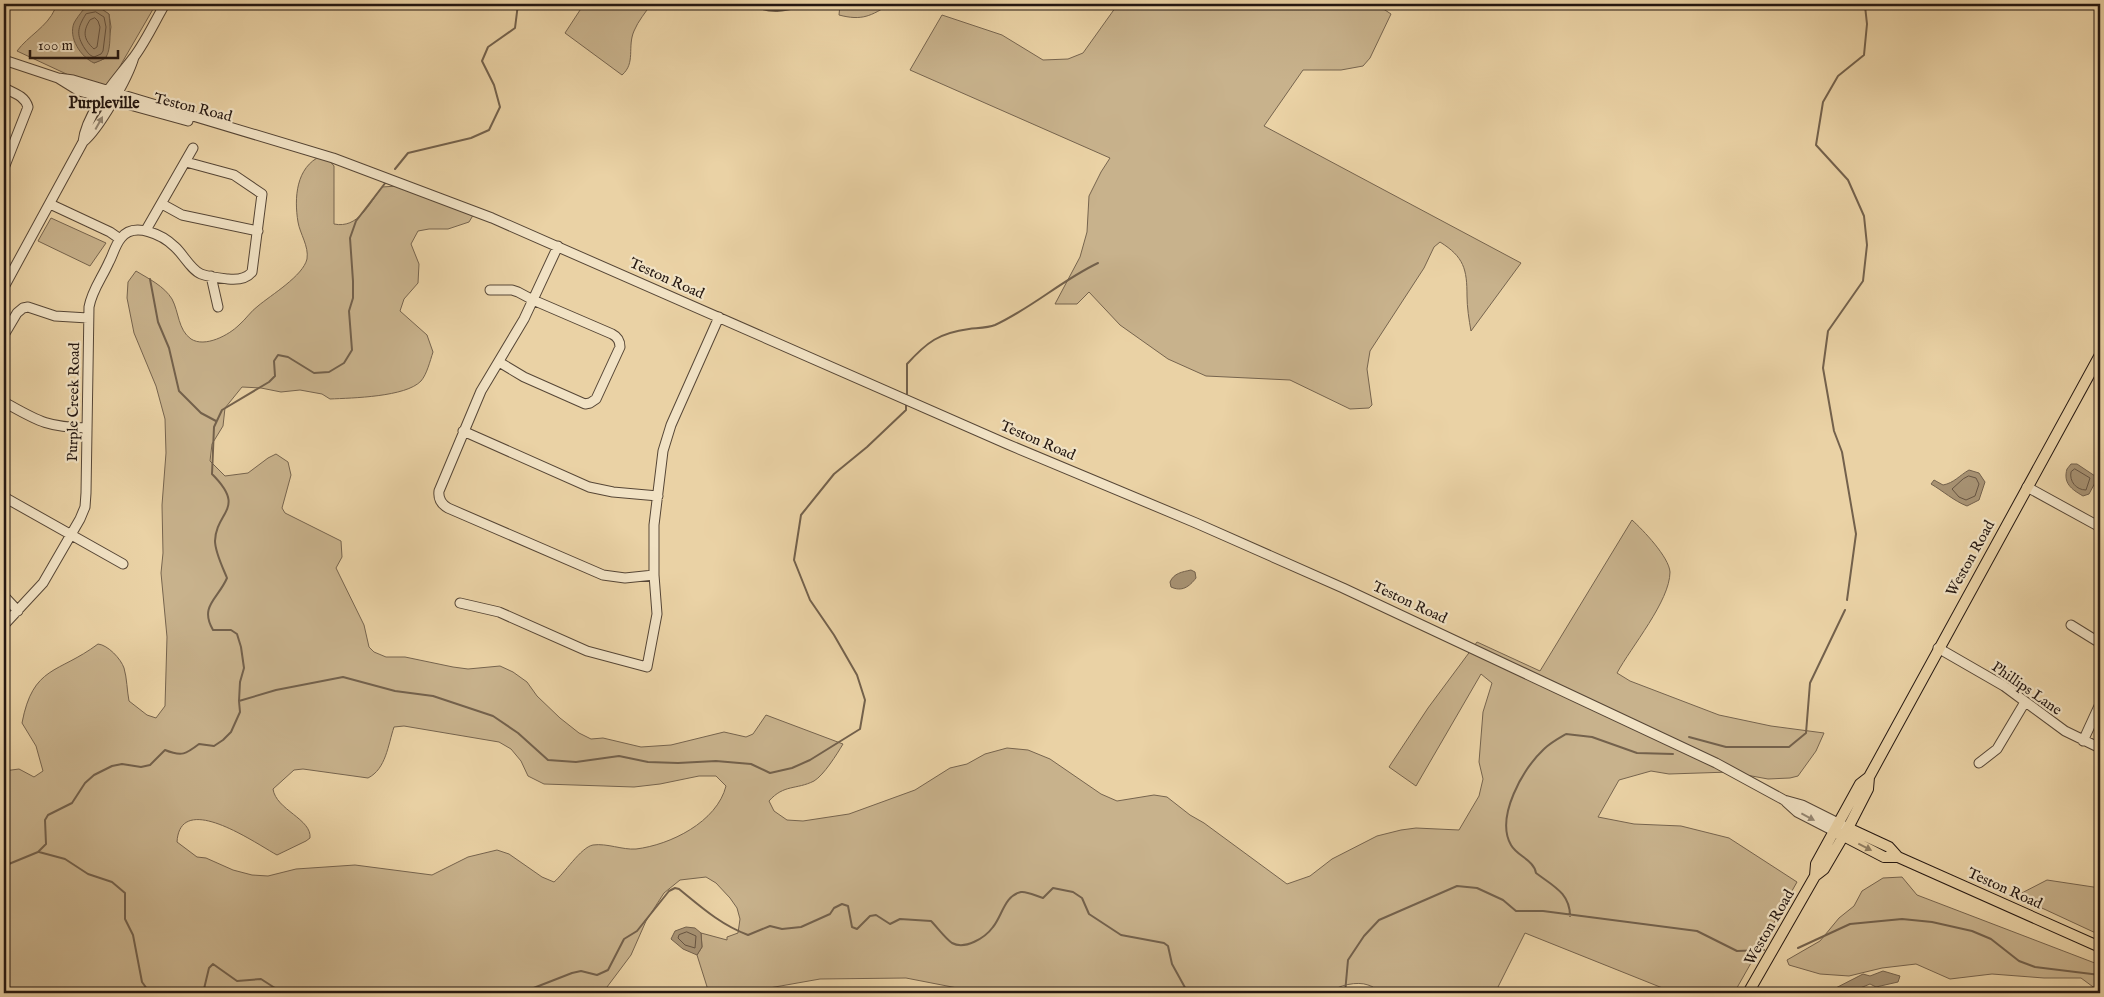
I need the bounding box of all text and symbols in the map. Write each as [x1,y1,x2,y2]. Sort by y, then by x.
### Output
scale bar [30,28,118,60]
text: 100 m [38,36,74,55]
street label: Teston Road [152,89,235,127]
district label: Purpleville [68,94,140,114]
one-way arrow [95,116,103,131]
street label: Teston Road [626,253,708,304]
street label: Purple Creek Road [63,341,84,462]
street label: Teston Road [997,416,1079,465]
street label: Weston Road [1942,516,2000,600]
street label: Teston Road [1369,577,1451,628]
street label: Phillips Lane [1988,657,2066,720]
one-way arrow [1800,813,1815,821]
one-way arrow [1858,843,1872,851]
street label: Teston Road [1964,863,2046,914]
street label: Weston Road [1740,885,1799,968]

